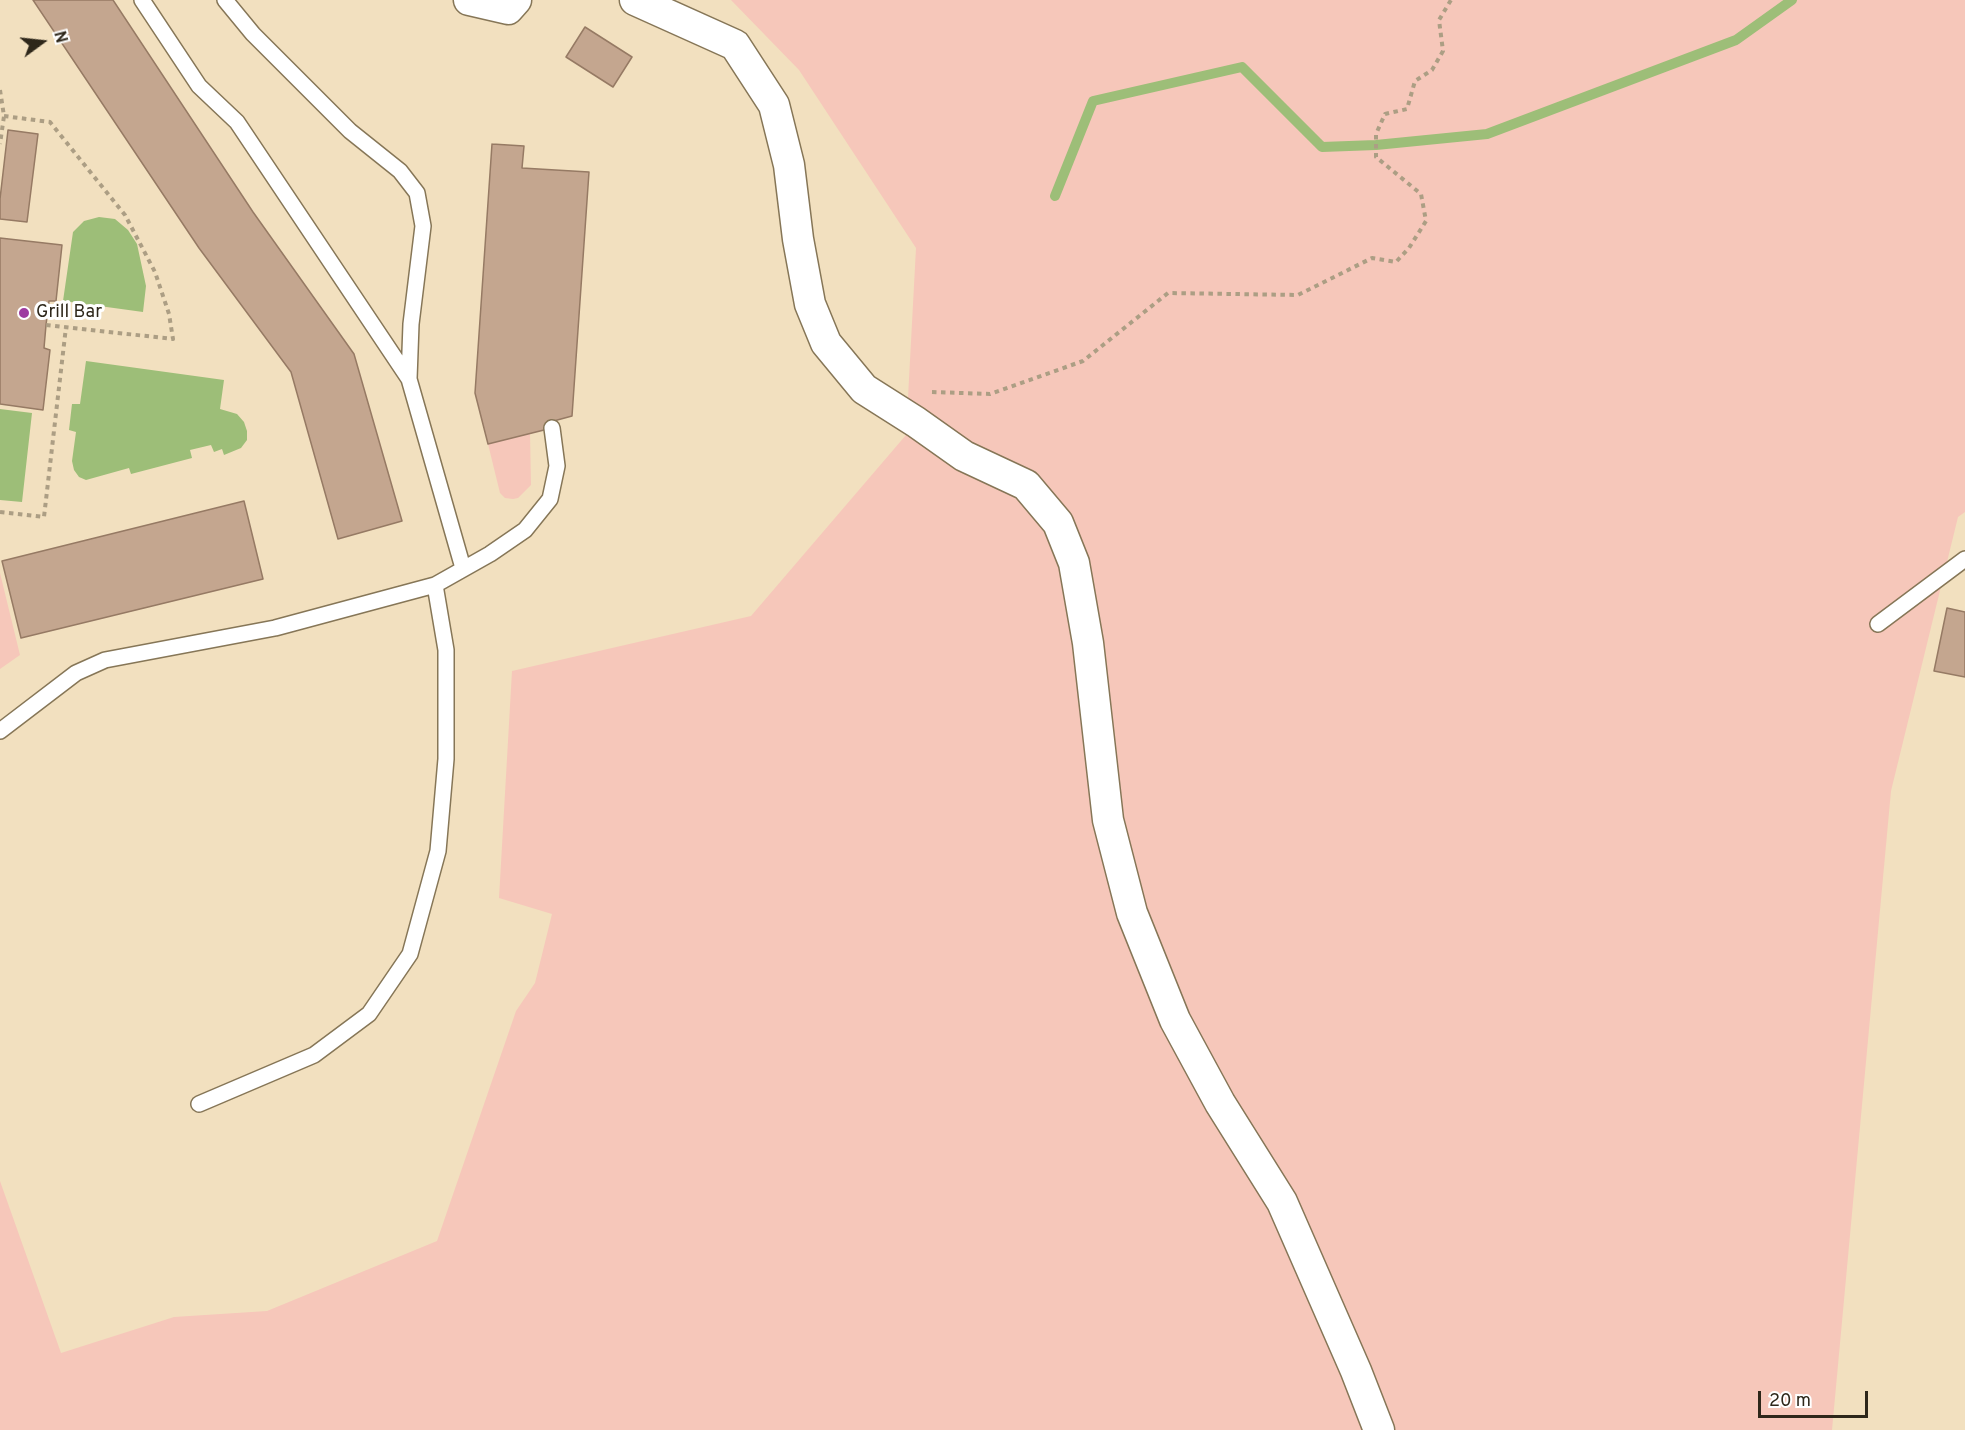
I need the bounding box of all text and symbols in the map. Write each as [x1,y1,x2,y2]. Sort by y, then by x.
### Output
north arrow [12,12,72,72]
text: N [48,29,71,45]
place label: Grill Bar [36,302,102,324]
marker: Grill Bar [17,306,31,320]
scale bar [1761,1379,1870,1417]
text: 20 m [1769,1390,1811,1413]

